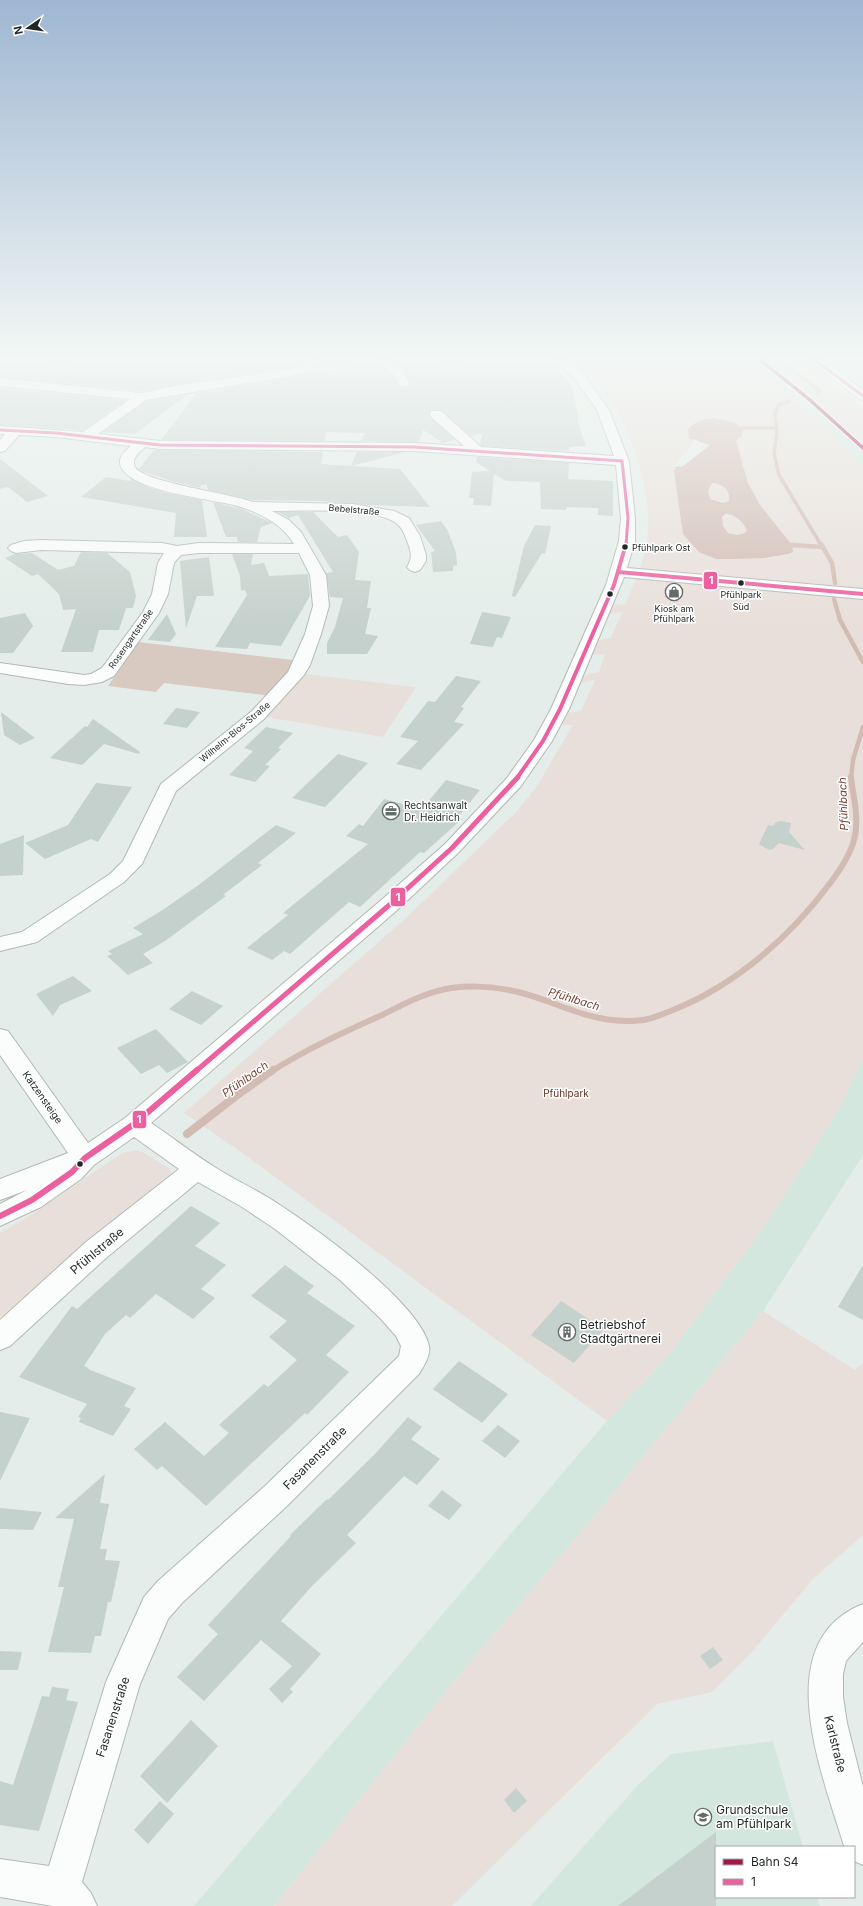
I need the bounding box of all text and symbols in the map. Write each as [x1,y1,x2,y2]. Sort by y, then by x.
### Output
north arrow [8,8,48,48]
text: N [10,25,26,36]
street label: Bebelstraße [328,502,380,517]
marker: Pfühlpark Ost [620,542,630,552]
place label: Pfühlpark Ost [632,542,690,553]
line badge: 1 [703,571,718,590]
text: 1 [709,573,714,587]
marker: Pfühlpark Süd [736,578,746,588]
shop icon: Kiosk am Pfühlpark [664,582,684,602]
unlabelled marker [605,589,615,599]
place label: Pfühlpark Süd [720,589,762,612]
place label: Kiosk am Pfühlpark [653,603,695,624]
street label: Rosengartstraße [106,607,155,671]
street label: Wilhelm-Blos-Straße [197,699,272,764]
water label: Pfühlbach [835,777,851,831]
place label: Rechtsanwalt Dr. Heidrich [404,799,468,823]
office icon: Rechtsanwalt Dr. Heidrich [381,801,401,821]
line badge: 1 [390,887,406,907]
text: 1 [396,890,401,904]
water label: Pfühlbach [547,985,602,1014]
water label: Pfühlbach [219,1058,271,1100]
street label: Katzensteige [20,1068,66,1126]
park label: Pfühlpark [543,1087,589,1099]
line badge: 1 [132,1110,147,1129]
text: 1 [137,1112,142,1126]
unlabelled marker [75,1159,85,1169]
street label: Pfühlstraße [67,1224,126,1277]
place label: Betriebshof Stadtgärtnerei [580,1317,661,1346]
building icon: Betriebshof Stadtgärtnerei [557,1322,577,1342]
street label: Fasanenstraße [280,1423,350,1493]
street label: Fasanenstraße [92,1675,133,1759]
street label: Karlstraße [821,1714,850,1774]
place label: Grundschule am Pfühlpark [716,1802,792,1831]
school or university icon: Grundschule am Pfühlpark [693,1807,713,1827]
legend [715,1846,855,1898]
text: Bahn S4 [751,1854,799,1869]
text: 1 [751,1874,756,1889]

